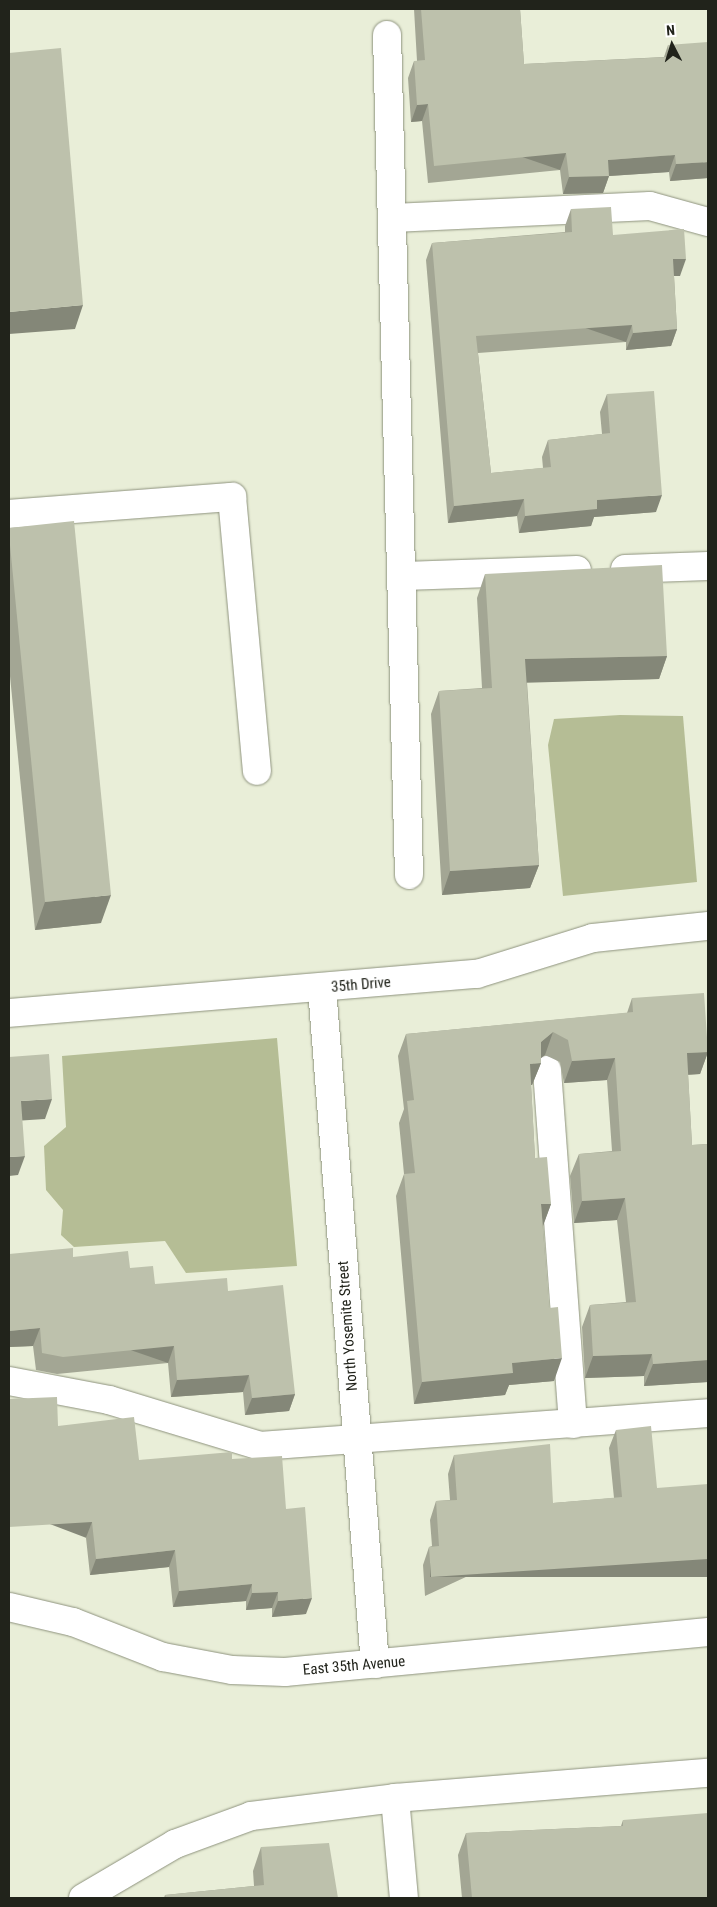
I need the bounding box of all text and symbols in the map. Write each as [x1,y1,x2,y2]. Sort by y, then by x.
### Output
north arrow [647,20,697,70]
text: N [666,22,676,38]
street label: 35th Drive [330,973,392,997]
street label: North Yosemite Street [334,1260,362,1392]
street label: East 35th Avenue [302,1653,406,1679]

